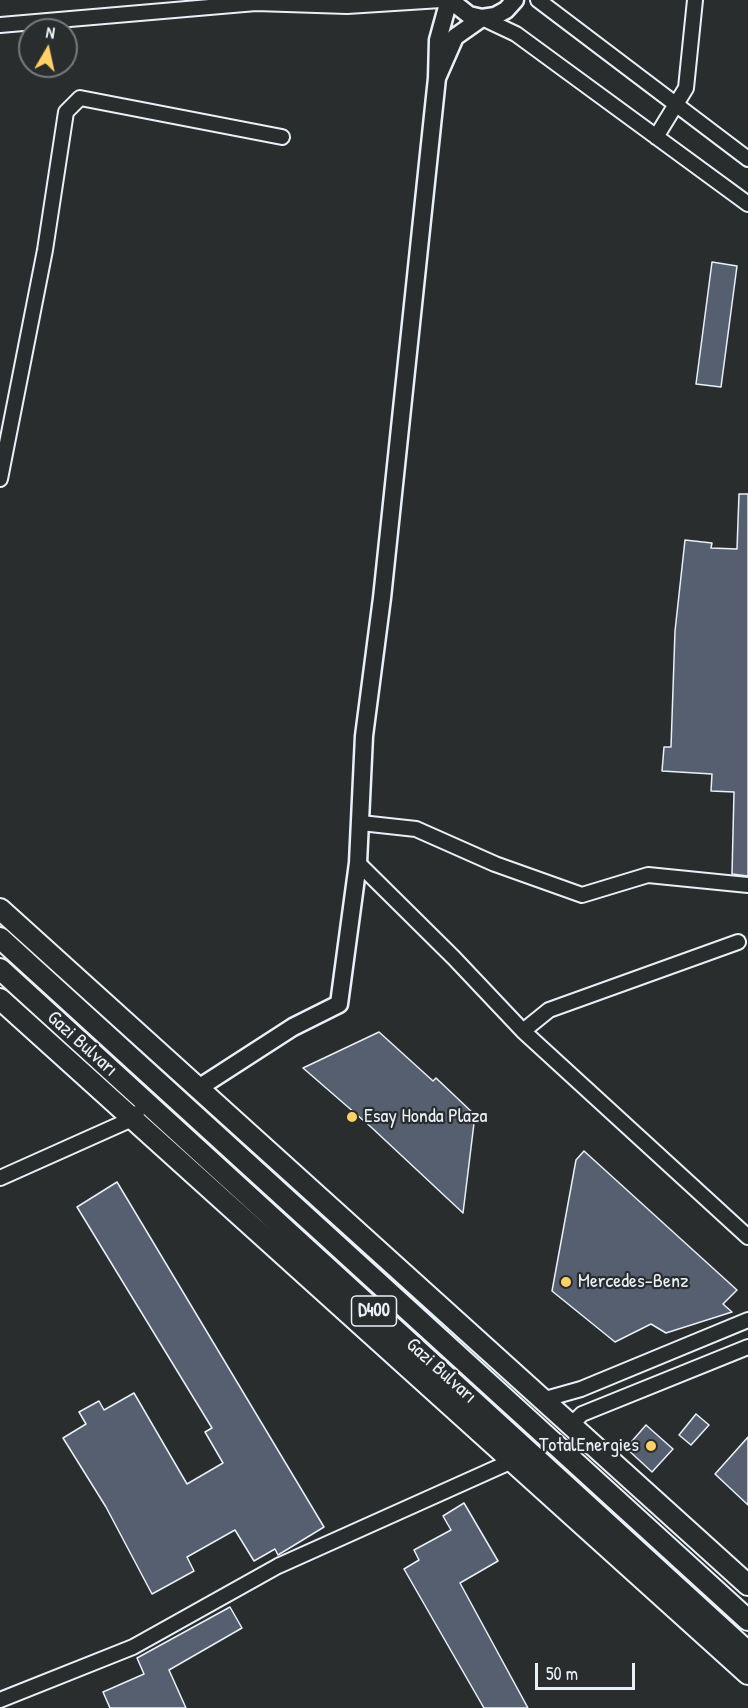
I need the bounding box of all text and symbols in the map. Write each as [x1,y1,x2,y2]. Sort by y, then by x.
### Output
north arrow [18,18,78,78]
text: N [45,21,56,44]
street label: Gazi Bulvarı [42,1006,122,1082]
place label: Esay Honda Plaza [364,1105,487,1129]
marker: Esay Honda Plaza [345,1110,359,1124]
place label: Mercedes-Benz [578,1270,689,1294]
marker: Mercedes-Benz [559,1275,573,1289]
road number: D400 [352,1296,397,1326]
street label: Gazi Bulvarı [401,1333,481,1409]
place label: TotalEnergies [539,1434,639,1458]
marker: TotalEnergies [644,1439,658,1453]
scale bar [538,1651,638,1689]
text: 50 m [546,1661,578,1686]

